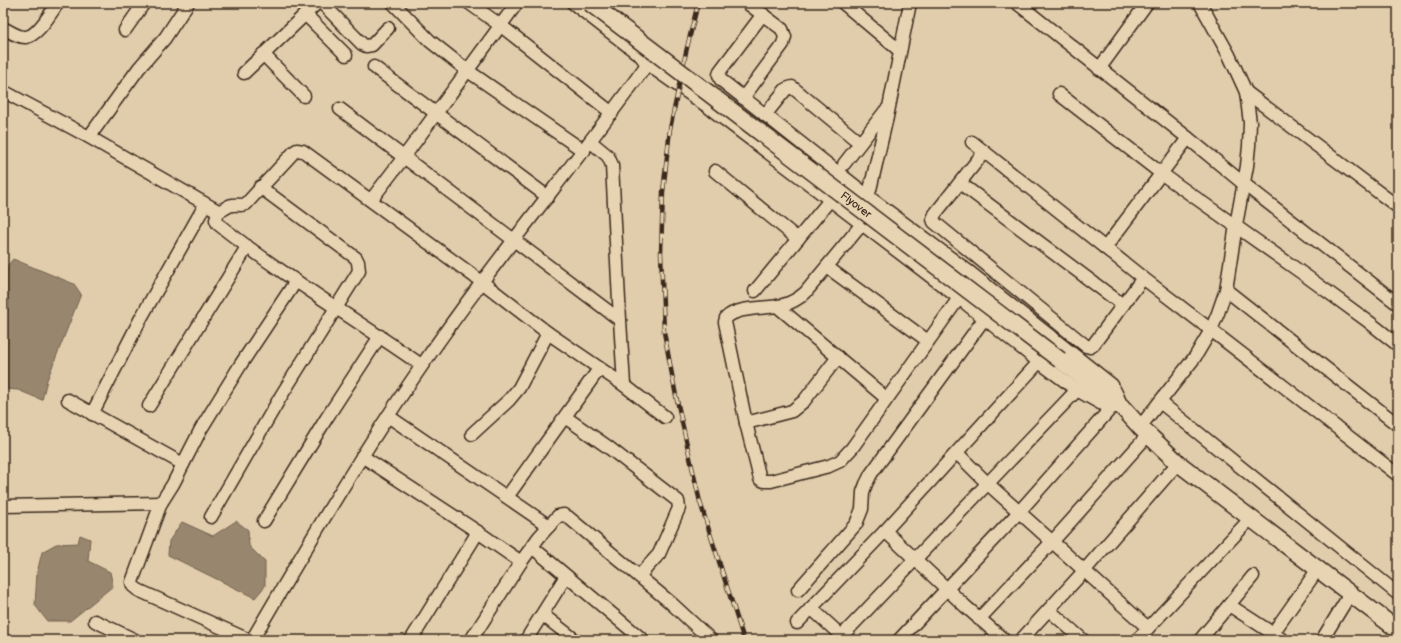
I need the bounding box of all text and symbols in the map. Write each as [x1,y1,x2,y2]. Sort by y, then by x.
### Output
street label: Flyover [838,189,875,221]

